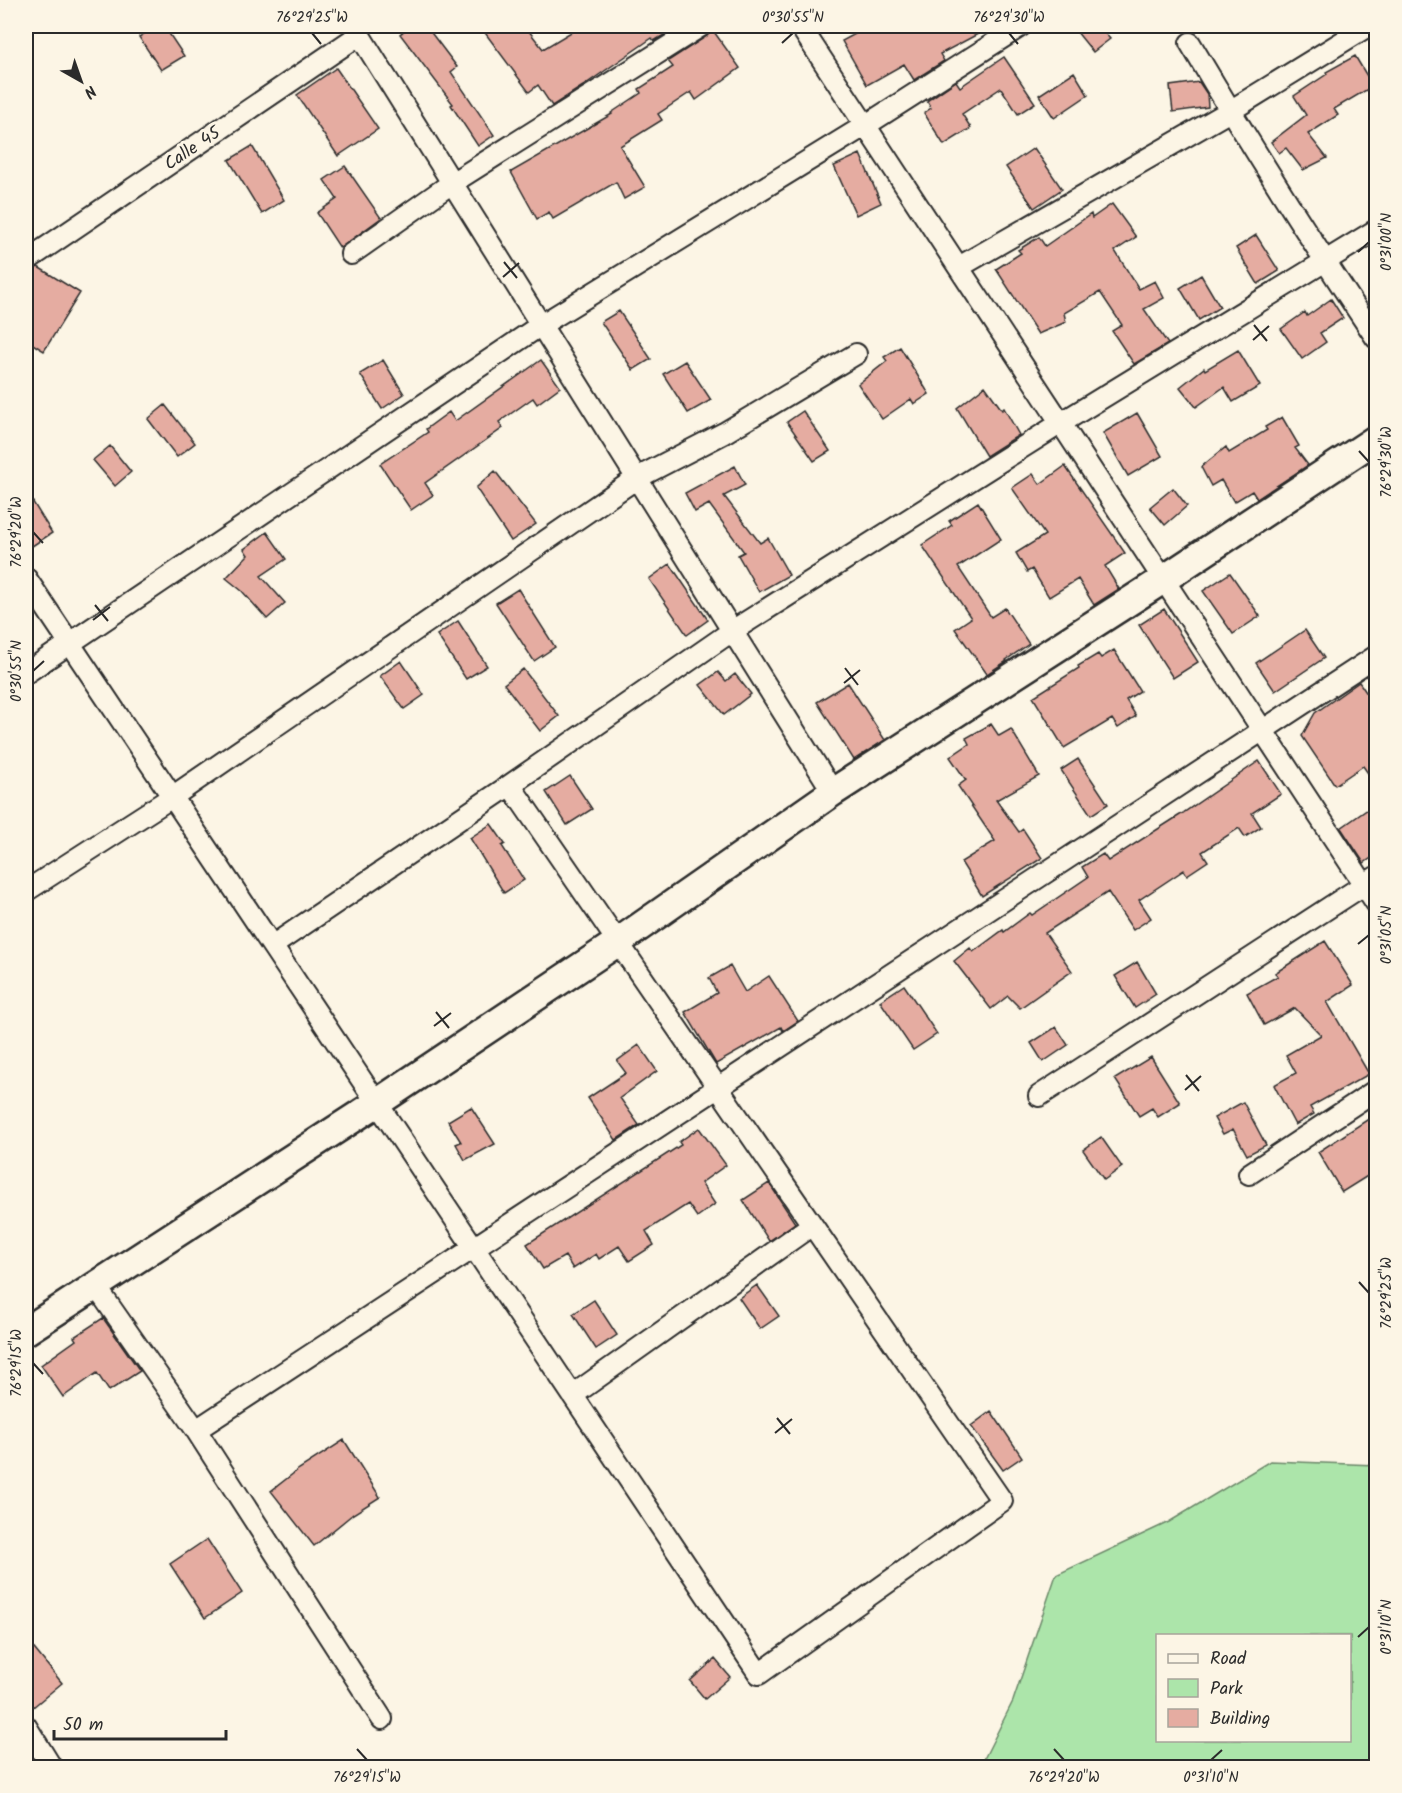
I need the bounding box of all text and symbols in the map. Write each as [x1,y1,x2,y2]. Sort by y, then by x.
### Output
text: 76°29'25"W [276,6,348,30]
text: 0°30'55"N [762,6,824,30]
text: 76°29'30"W [973,6,1045,30]
north arrow [51,51,111,111]
text: N [78,79,102,104]
street label: Calle 45 [159,119,228,179]
text: 0°31'00"N [1375,213,1399,271]
text: 76°29'30"W [1375,426,1399,498]
text: 76°29'20"W [5,496,29,568]
text: 0°30'55"N [5,640,29,702]
text: 0°31'05"N [1375,906,1399,964]
text: 76°29'25"W [1375,1257,1399,1329]
text: 76°29'15"W [5,1329,29,1397]
text: 0°31'10"N [1375,1599,1399,1655]
legend [1156,1634,1351,1742]
text: Road [1210,1645,1247,1674]
text: Park [1210,1675,1243,1704]
scale bar [54,1703,226,1741]
text: Building [1210,1705,1270,1734]
text: 50 m [63,1711,103,1740]
text: 76°29'15"W [333,1766,401,1790]
text: 76°29'20"W [1028,1766,1100,1790]
text: 0°31'10"N [1183,1766,1239,1790]

